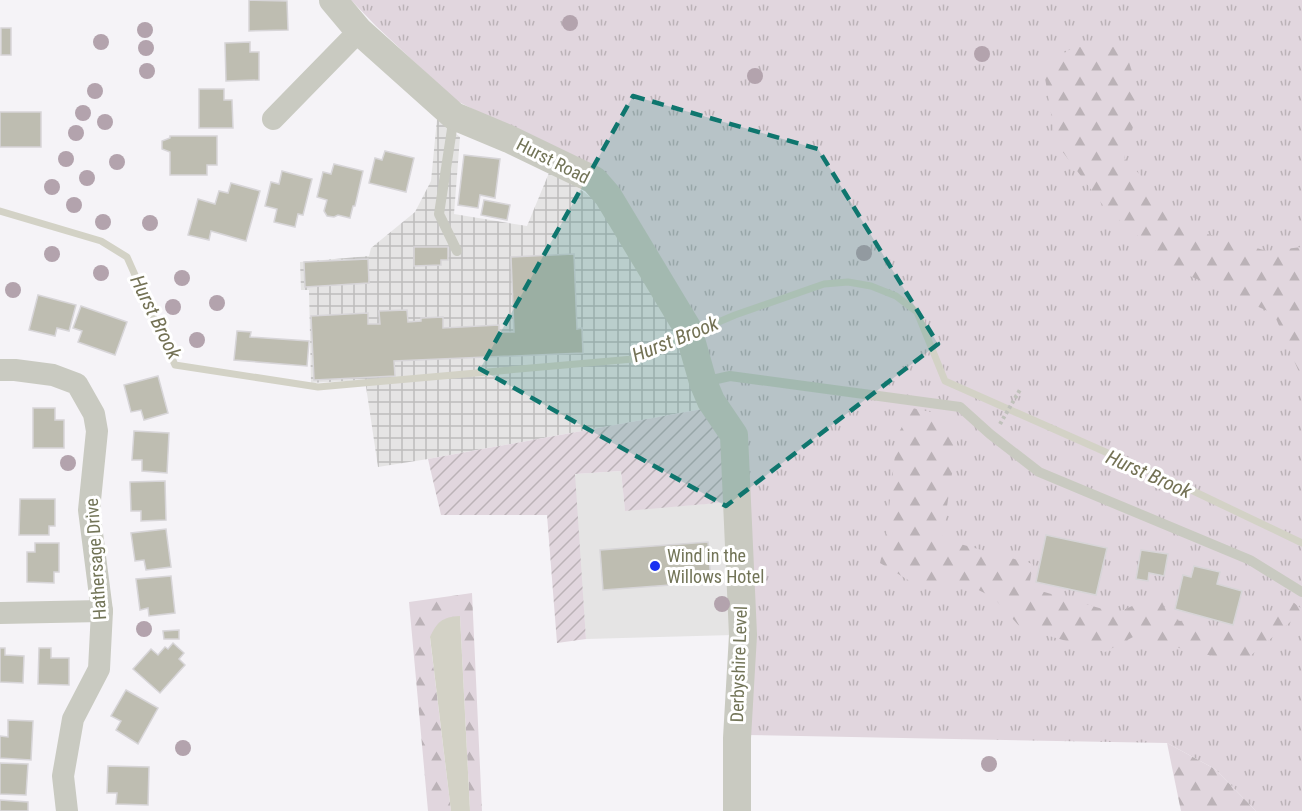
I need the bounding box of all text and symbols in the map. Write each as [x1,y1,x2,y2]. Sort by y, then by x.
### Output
street label: Hurst Road [513,133,593,188]
water label: Hurst Brook [125,271,187,364]
water label: Hurst Brook [628,310,723,367]
water label: Hurst Brook [1103,445,1197,504]
street label: Hathersage Drive [81,497,110,621]
place label: Wind in the Willows Hotel [667,545,764,587]
marker: Wind in the Willows Hotel [648,559,662,573]
street label: Derbyshire Level [726,605,751,723]

